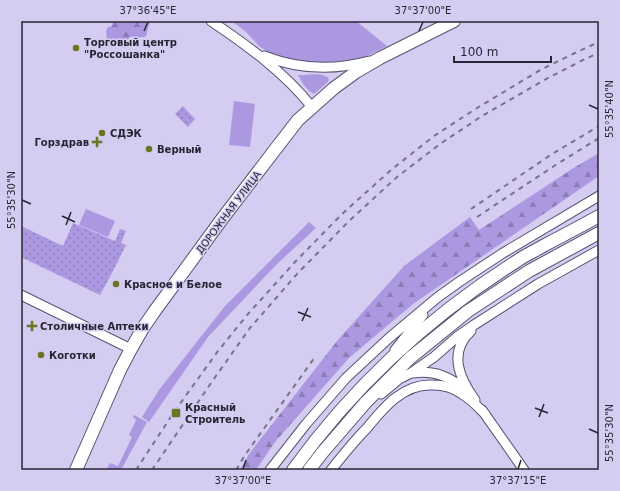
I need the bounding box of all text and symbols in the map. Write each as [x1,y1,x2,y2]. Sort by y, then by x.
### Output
text: 37°36'45"E [120,5,176,16]
text: 37°37'00"E [395,5,451,16]
place label: Торговый центр "Россошанка" [84,37,177,60]
scale bar [454,38,551,64]
marker: Торговый центр "Россошанка" [71,43,81,53]
text: 100 m [460,45,498,59]
text: 55°35'40"N [604,80,615,138]
marker: СДЭК [97,128,107,138]
place label: СДЭК [110,128,143,139]
place label: Горздрав [34,137,89,148]
marker: Горздрав [92,137,102,147]
marker: Верный [144,144,154,154]
place label: Верный [157,144,202,155]
street label: ДОРОЖНАЯ УЛИЦА [194,169,263,256]
text: 55°35'30"N [6,171,17,229]
marker: Красное и Белое [111,279,121,289]
place label: Красное и Белое [124,279,222,290]
marker: Столичные Аптеки [27,321,37,331]
place label: Столичные Аптеки [40,321,148,332]
marker: Коготки [36,350,46,360]
place label: Коготки [49,350,96,361]
place label: Красный Строитель [185,402,245,425]
text: 55°35'30"N [604,404,615,462]
marker: Красный Строитель [170,407,182,419]
text: 37°37'00"E [215,475,271,486]
text: 37°37'15"E [490,475,546,486]

